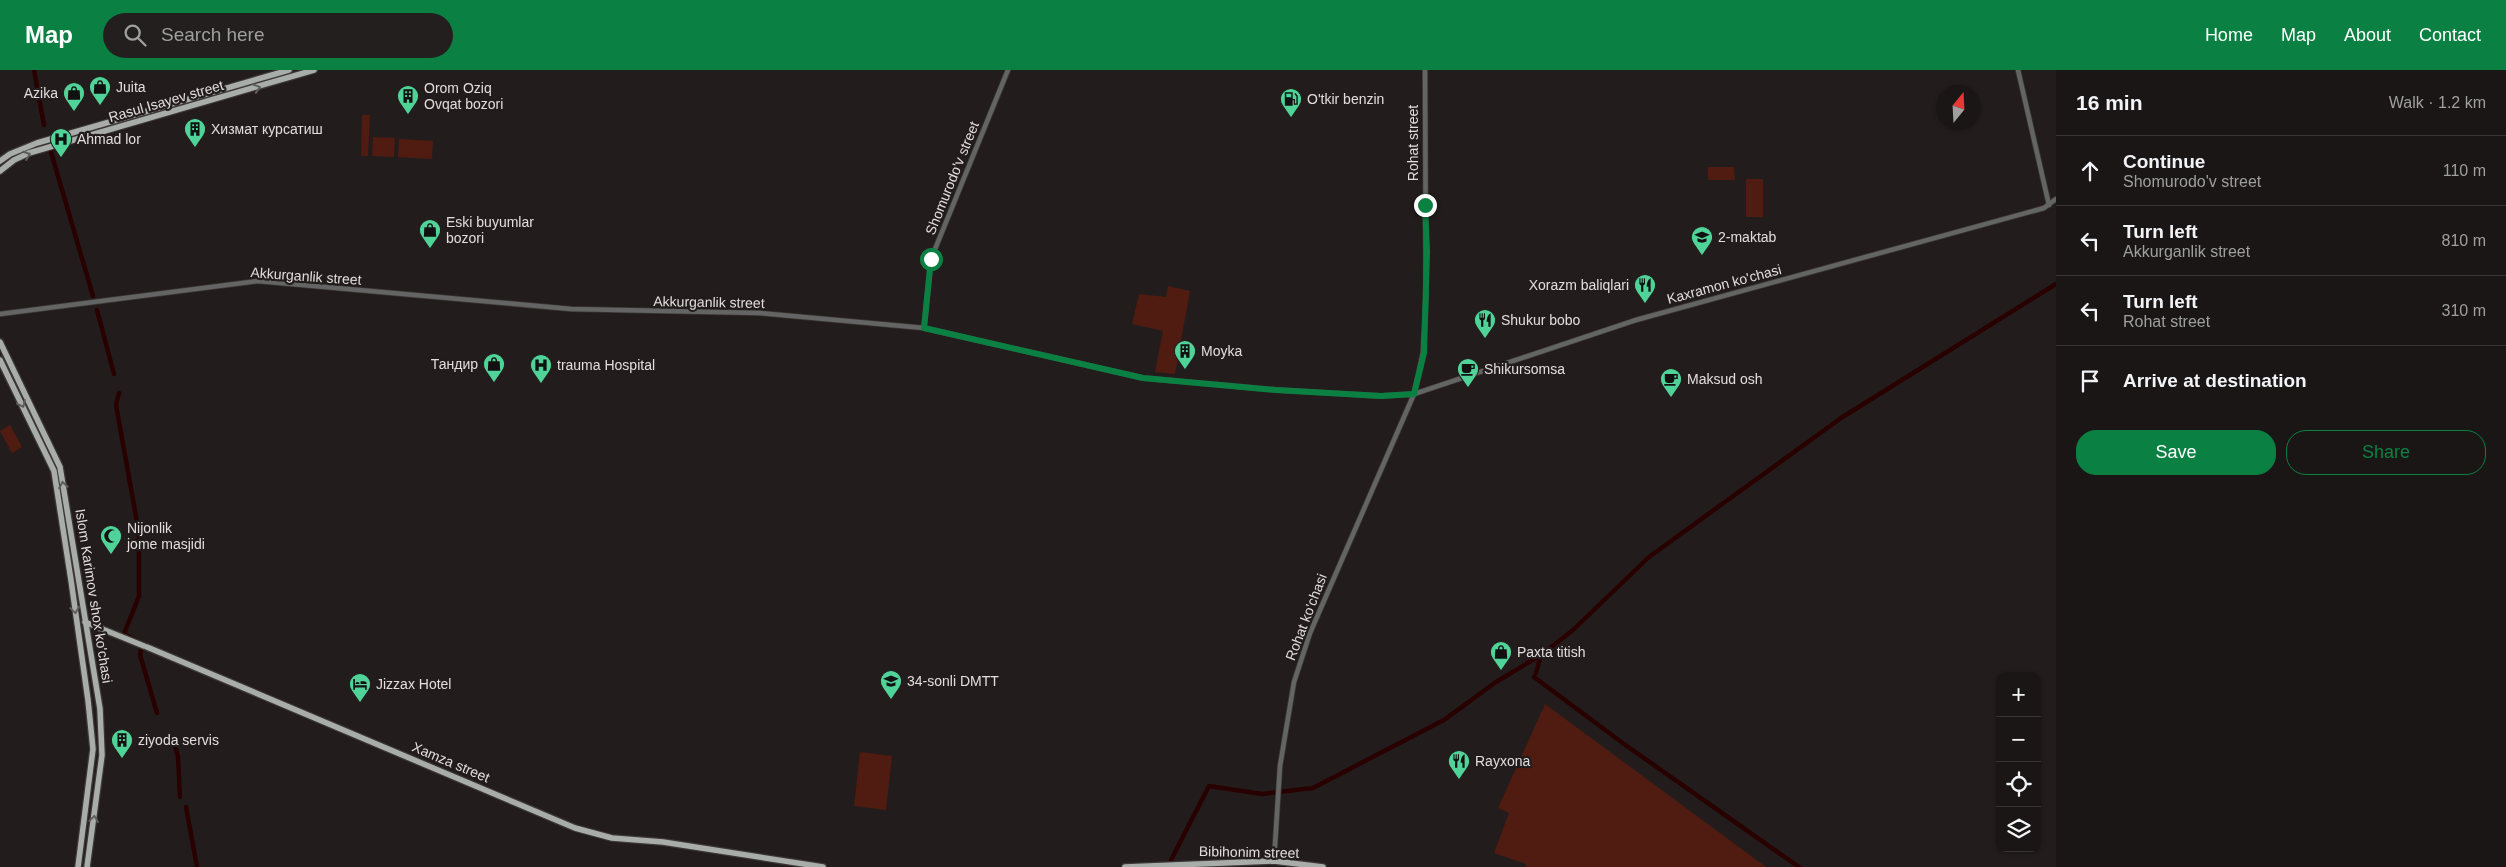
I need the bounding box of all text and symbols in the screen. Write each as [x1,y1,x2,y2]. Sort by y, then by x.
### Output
search box [103,13,453,58]
text: Map [25,21,73,48]
icon: search [121,21,149,49]
text: Search here [161,24,265,45]
text: Home [2205,25,2253,45]
text: Map [2281,25,2316,45]
text: About [2344,25,2391,45]
text: Contact [2419,25,2481,45]
shop icon: Juita [88,75,112,106]
street label: Rasul Isayev street [107,77,226,125]
place label: Juita [116,79,146,95]
place label: Orom Oziq Ovqat bozori [424,80,503,112]
shop icon: Azika [62,81,86,112]
one-way arrow [252,83,260,93]
building icon: Orom Oziq Ovqat bozori [396,84,420,115]
place label: Azika [24,85,58,101]
north arrow [1936,85,1981,130]
fuel station icon: O'tkir benzin [1279,87,1303,118]
place label: O'tkir benzin [1307,91,1384,107]
text: 16 min [2076,91,2143,114]
text: Walk · 1.2 km [2389,94,2486,111]
street label: Rohat street [1405,105,1421,181]
building icon: Хизмат курсатиш [183,117,207,148]
street label: Shomurodo'v street [922,119,982,237]
place label: Хизмат курсатиш [211,121,323,137]
hospital icon: Ahmad lor [49,127,73,158]
place label: Ahmad lor [77,131,141,147]
one-way arrow [23,150,31,160]
text: Continue [2123,151,2205,172]
icon: ahead [2076,157,2104,185]
text: 110 m [2443,162,2486,179]
text: Shomurodo'v street [2123,173,2261,190]
route end [1414,194,1437,217]
place label: Eski buyumlar bozori [446,214,534,246]
shop icon: Eski buyumlar bozori [418,218,442,249]
text: Turn left [2123,221,2198,242]
school or university icon: 2-maktab [1690,225,1714,256]
icon: left [2076,227,2104,255]
place label: 2-maktab [1718,229,1777,245]
text: 810 m [2442,232,2486,249]
text: Akkurganlik street [2123,243,2250,260]
route start [920,248,943,271]
street label: Kaxramon ko'chasi [1665,261,1783,307]
street label: Akkurganlik street [250,264,362,288]
restaurant icon: Xorazm baliqlari [1633,273,1657,304]
place label: Xorazm baliqlari [1529,277,1629,293]
text: Turn left [2123,291,2198,312]
street label: Akkurganlik street [653,293,765,311]
icon: left [2076,297,2104,325]
text: 310 m [2442,302,2486,319]
restaurant icon: Shukur bobo [1473,308,1497,339]
place label: Shukur bobo [1501,312,1581,328]
text: Rohat street [2123,313,2210,330]
building icon: Moyka [1173,339,1197,370]
place label: Moyka [1201,343,1242,359]
shop icon: Тандир [482,352,506,383]
hospital icon: trauma Hospital [529,353,553,384]
place label: Тандир [431,356,478,372]
place label: trauma Hospital [557,357,655,373]
cafe icon: Shikursomsa [1456,357,1480,388]
place label: Shikursomsa [1484,361,1565,377]
cafe icon: Maksud osh [1659,367,1683,398]
icon: arrive [2076,367,2104,395]
text: Arrive at destination [2123,370,2307,391]
place label: Maksud osh [1687,371,1762,387]
one-way arrow [15,398,25,407]
button: Save [2076,430,2276,475]
button: Share [2286,430,2486,475]
one-way arrow [58,481,68,489]
street label: Islom Karimov shox ko'chasi [72,508,116,684]
place label: Nijonlik jome masjidi [126,520,205,552]
mosque icon: Nijonlik jome masjidi [99,524,123,555]
street label: Rohat ko'chasi [1282,571,1330,663]
one-way arrow [69,606,80,614]
shop icon: Paxta titish [1489,640,1513,671]
place label: Paxta titish [1517,644,1585,660]
school or university icon: 34-sonli DMTT [879,669,903,700]
hotel icon: Jizzax Hotel [348,672,372,703]
map controls [1996,672,2041,852]
button: + [1996,672,2041,717]
place label: 34-sonli DMTT [907,673,999,689]
place label: Jizzax Hotel [376,676,451,692]
button: − [1996,717,2041,762]
building icon: ziyoda servis [110,728,134,759]
place label: ziyoda servis [138,732,219,748]
street label: Xamza street [410,739,492,786]
restaurant icon: Rayxona [1447,749,1471,780]
place label: Rayxona [1475,753,1530,769]
button: locate [1996,762,2041,807]
button: layers [1996,807,2041,852]
one-way arrow [88,814,99,822]
street label: Bibihonim street [1199,843,1299,861]

